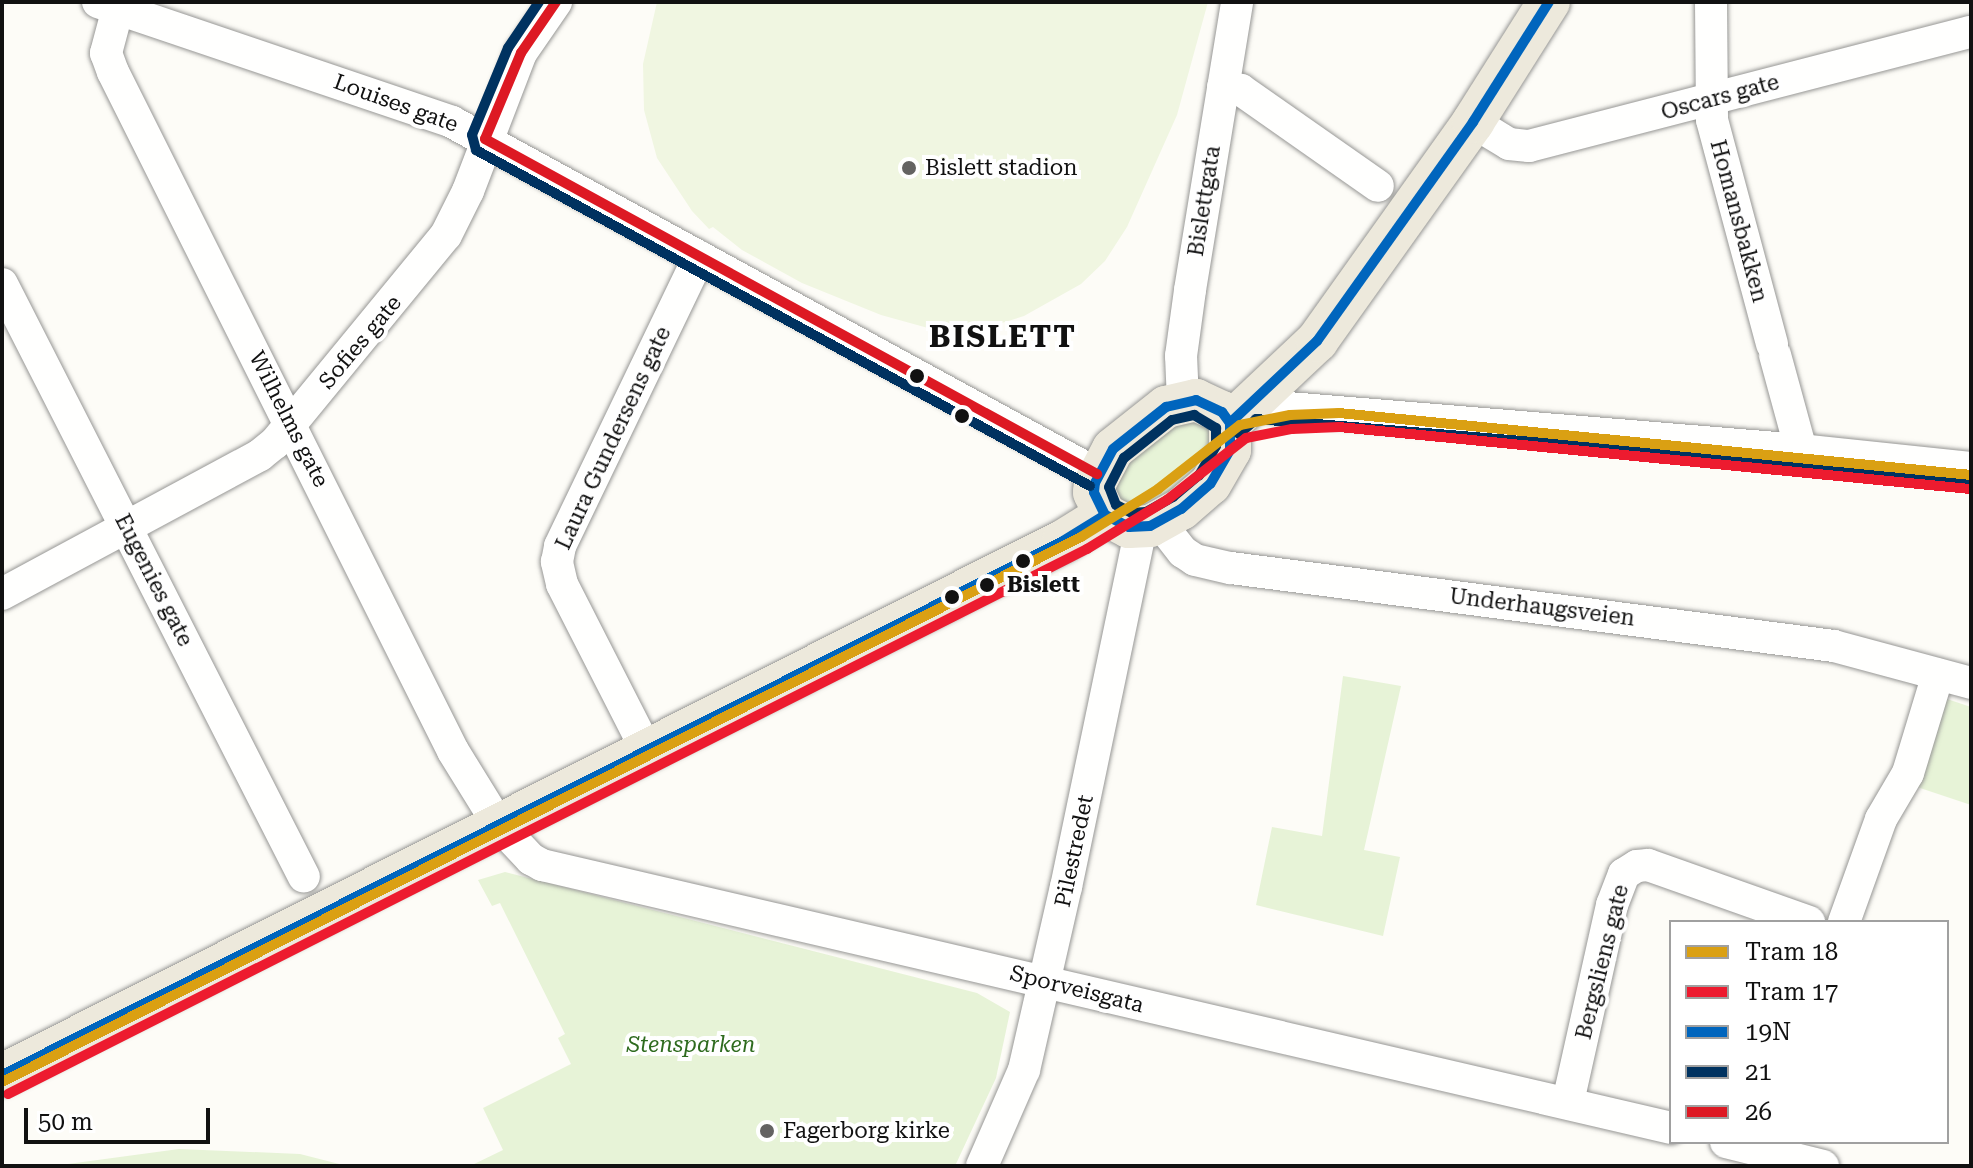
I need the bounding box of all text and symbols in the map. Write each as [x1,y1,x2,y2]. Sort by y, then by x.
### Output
street label: Louises gate [330,68,462,138]
street label: Oscars gate [1658,69,1782,125]
street label: Homansbakken [1705,137,1773,305]
street label: Bislettgata [1182,144,1226,258]
place label: Bislett stadion [925,155,1077,181]
marker: Bislett stadion [900,159,918,177]
street label: Sofies gate [313,290,407,394]
district label: BISLETT [929,319,1077,355]
street label: Laura Gundersens gate [550,322,676,554]
street label: Wilhelms gate [243,347,335,491]
unlabelled marker [909,368,925,384]
unlabelled marker [954,408,970,424]
street label: Eugenies gate [109,509,199,651]
unlabelled marker [1015,553,1031,569]
marker: Bislett [974,572,1000,598]
place label: Bislett [1007,572,1080,598]
street label: Underhaugsveien [1448,583,1636,631]
unlabelled marker [944,589,960,605]
street label: Pilestredet [1049,792,1099,910]
street label: Bergsliens gate [1570,882,1634,1042]
legend [1669,920,1949,1144]
text: Tram 18 [1745,938,1838,966]
street label: Sporveisgata [1007,960,1147,1018]
text: Tram 17 [1745,978,1838,1006]
text: 19N [1745,1018,1791,1046]
park label: Stensparken [627,1032,755,1058]
text: 21 [1745,1058,1772,1086]
scale bar [28,1092,214,1142]
text: 26 [1745,1098,1772,1126]
text: 50 m [38,1108,93,1136]
place label: Fagerborg kirke [783,1118,950,1144]
marker: Fagerborg kirke [758,1122,776,1140]

